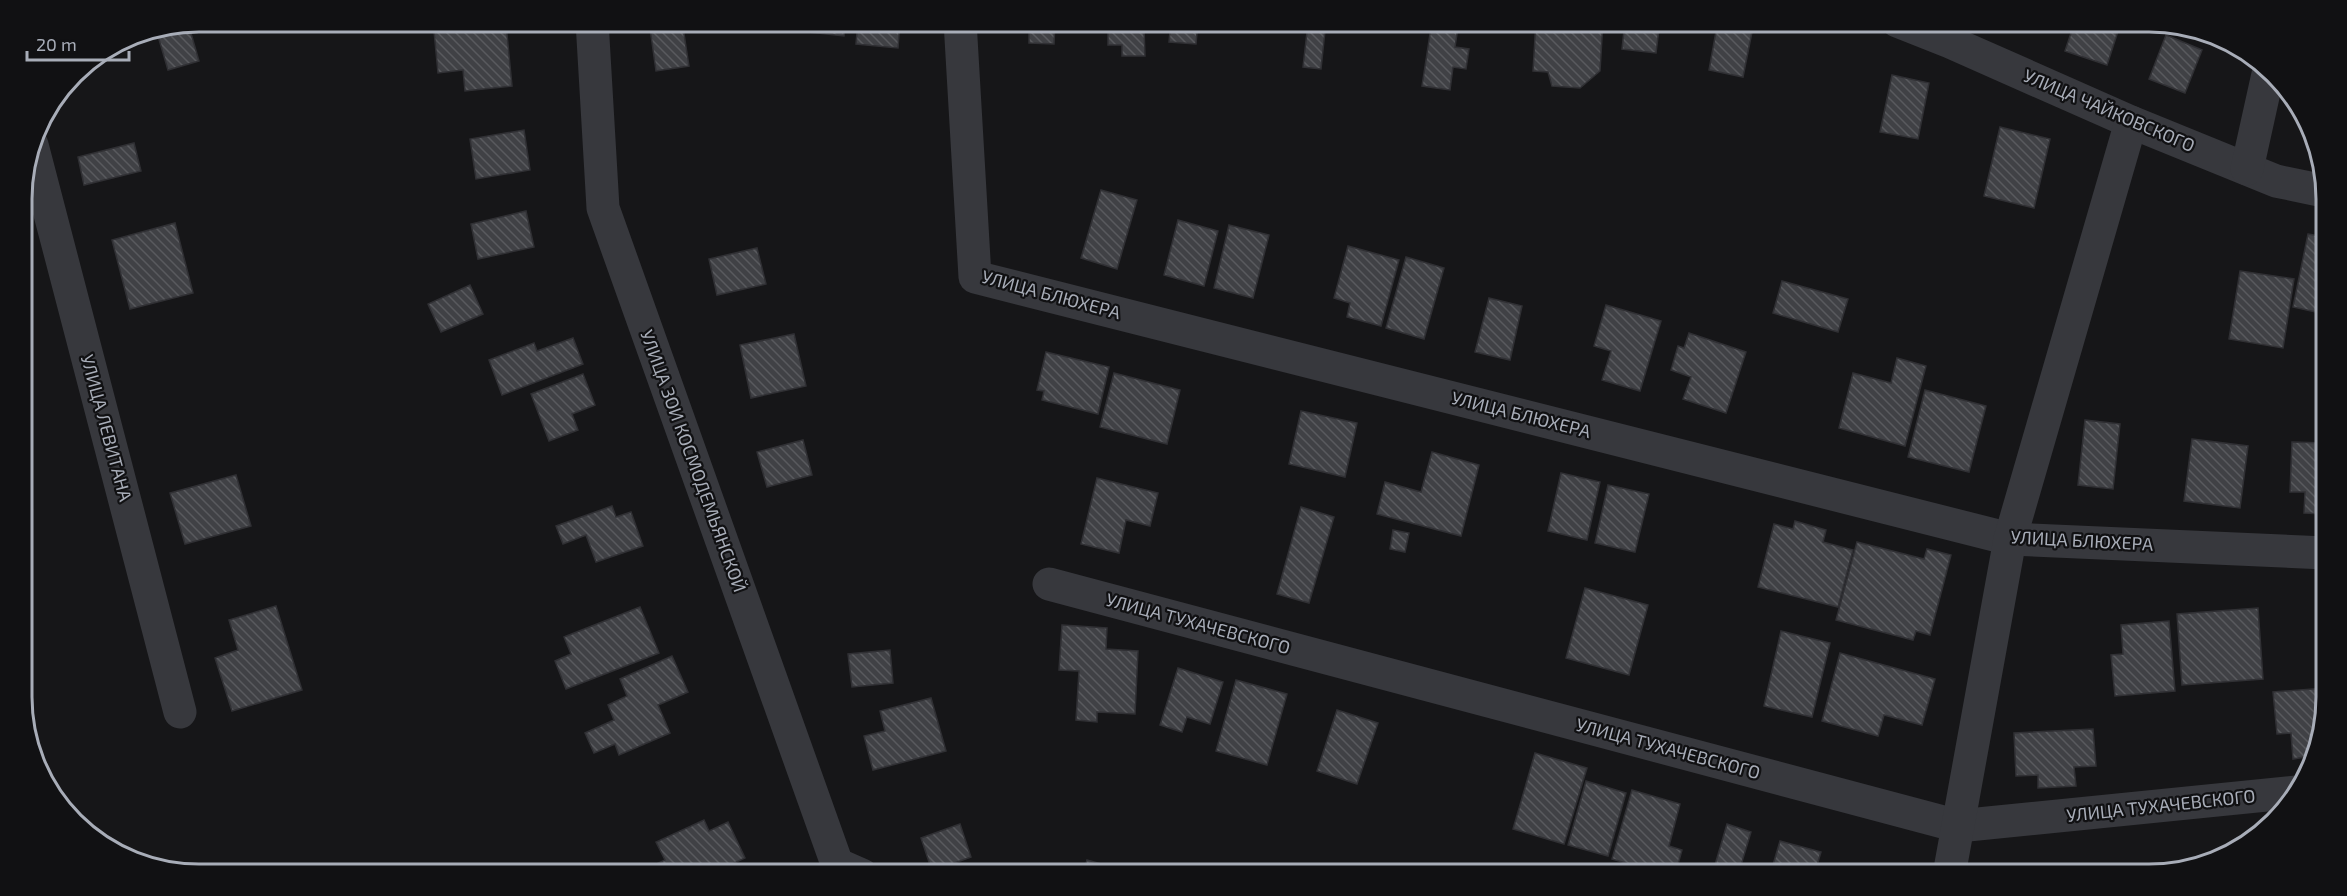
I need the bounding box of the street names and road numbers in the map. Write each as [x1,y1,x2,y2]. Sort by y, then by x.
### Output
street label: УЛИЦА ЧАЙКОВСКОГО [2020,64,2198,156]
street label: УЛИЦА БЛЮХЕРА [979,265,1124,323]
street label: УЛИЦА ЗОИ КОСМОДЕМЬЯНСКОЙ [636,327,752,595]
street label: УЛИЦА ЛЕВИТАНА [77,352,137,504]
street label: УЛИЦА БЛЮХЕРА [1449,386,1594,442]
street label: УЛИЦА БЛЮХЕРА [2010,525,2155,555]
street label: УЛИЦА ТУХАЧЕВСКОГО [1104,588,1293,658]
street label: УЛИЦА ТУХАЧЕВСКОГО [1574,713,1763,783]
street label: УЛИЦА ТУХАЧЕВСКОГО [2065,784,2256,826]

